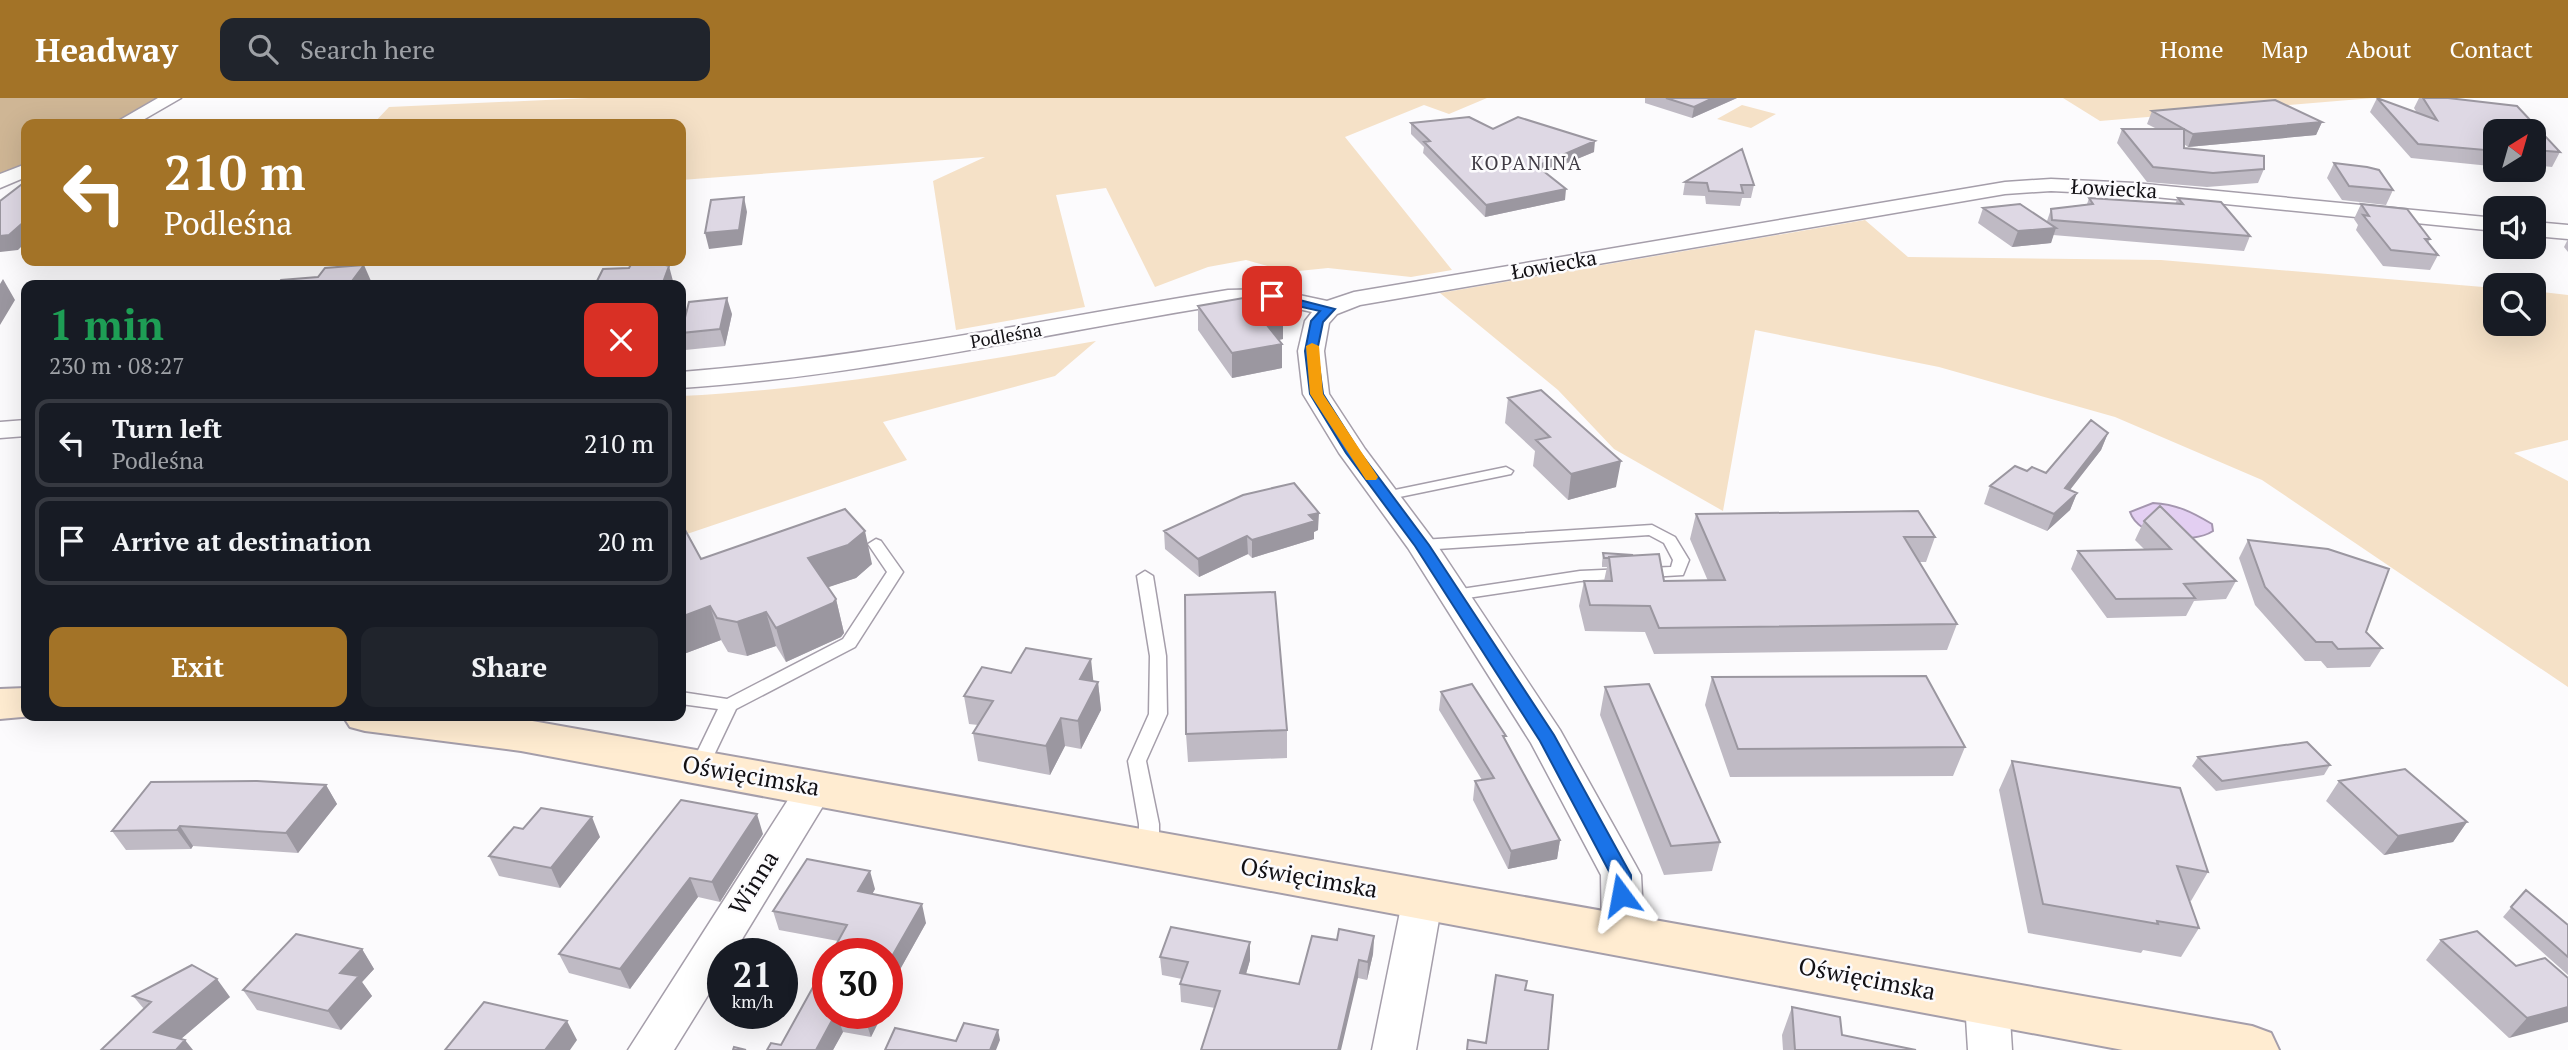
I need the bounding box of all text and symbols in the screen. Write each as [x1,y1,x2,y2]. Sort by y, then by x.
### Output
search box [220,18,710,81]
text: Headway [35,28,178,71]
icon: search [244,30,282,68]
text: Search here [300,32,435,66]
text: Home [2160,33,2224,65]
text: Map [2262,33,2308,65]
text: About [2346,33,2412,65]
text: Contact [2450,33,2533,65]
north arrow [2483,119,2546,182]
map controls [2483,119,2546,336]
text: 210 m [164,139,306,204]
icon: left [49,147,140,238]
district label: KOPANINA [1471,150,1583,175]
street label: Łowiecka [2070,172,2158,204]
button: sound [2483,196,2546,259]
text: Podleśna [164,202,292,244]
street label: Łowiecka [1509,243,1599,285]
pin [1242,266,1302,326]
button: search [2483,273,2546,336]
icon: arrive [1253,277,1291,315]
text: 1 min [49,296,164,352]
button: close [584,303,658,377]
street label: Podleśna [968,317,1043,353]
text: 230 m · 08:27 [49,350,184,381]
text: Turn left [112,411,222,445]
icon: left [53,424,91,462]
text: 210 m [584,426,654,460]
text: Podleśna [112,445,204,476]
icon: arrive [53,522,91,560]
text: Arrive at destination [112,524,371,558]
text: 20 m [598,524,654,558]
button: Exit [49,627,347,707]
button: Share [361,627,658,707]
street label: Oświęcimska [680,747,822,803]
street label: Winna [721,844,785,921]
street label: Oświęcimska [1238,849,1380,905]
position arrow [1584,858,1658,932]
speed limit sign: 30 [812,938,903,1029]
street label: Oświęcimska [1796,949,1938,1007]
text: 21 [733,951,772,997]
text: km/h [732,989,773,1013]

